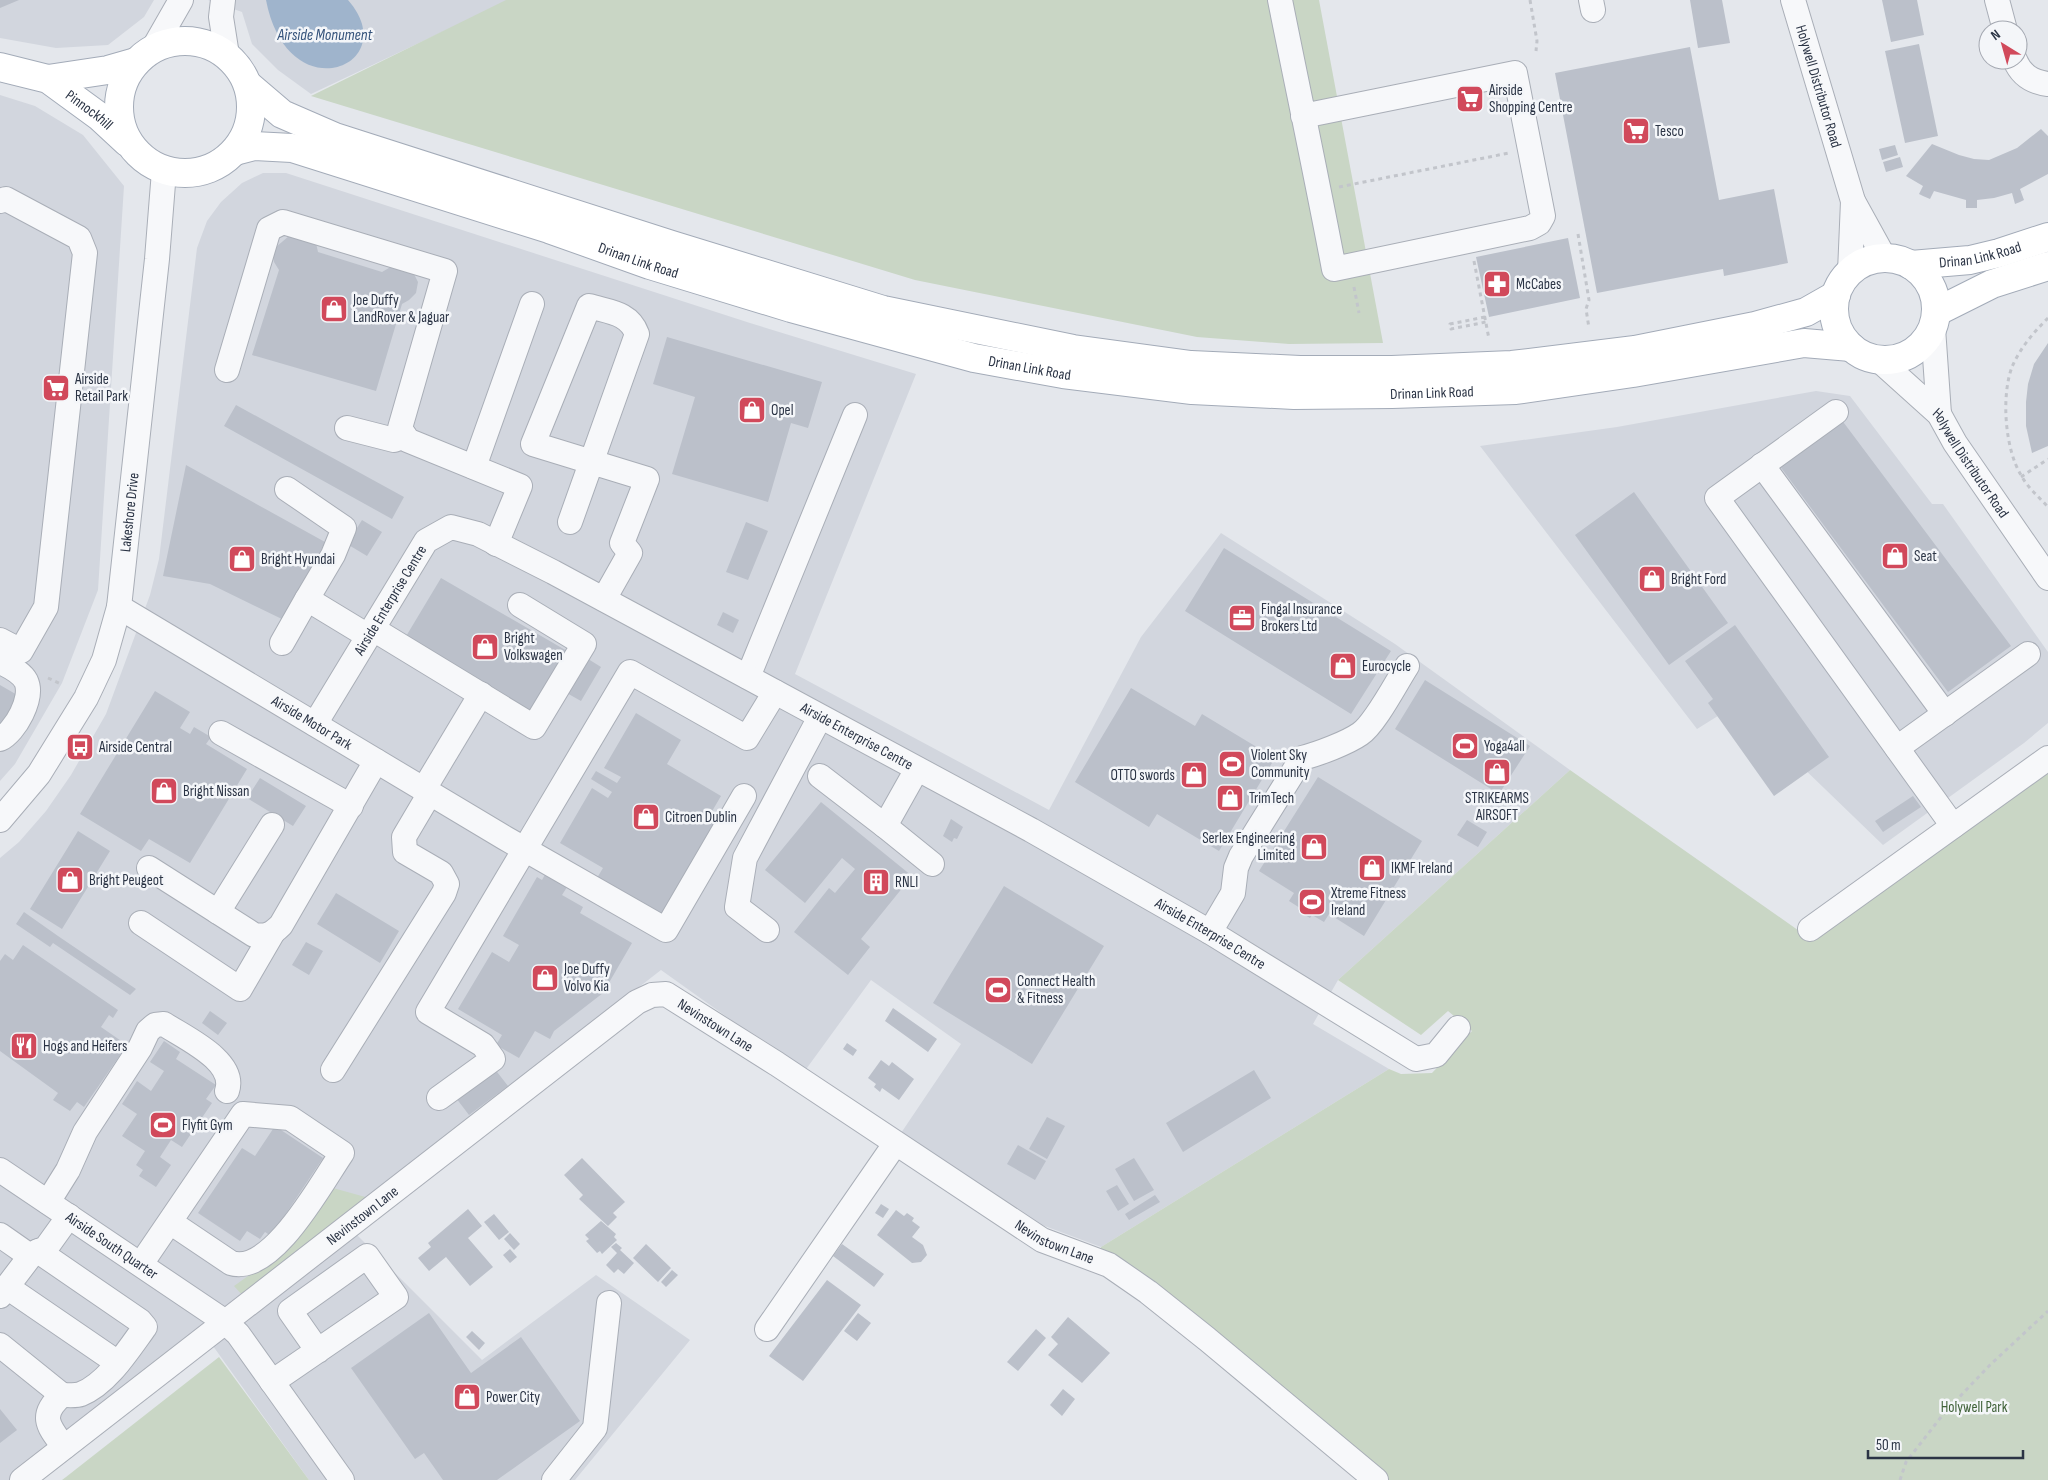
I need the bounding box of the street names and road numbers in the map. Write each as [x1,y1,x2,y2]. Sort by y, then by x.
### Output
street label: Holywell Distributor Road [1791,23,1846,150]
street label: Pinnockhill [62,86,117,134]
street label: Drinan Link Road [1938,237,2024,273]
street label: Drinan Link Road [596,238,681,283]
street label: Drinan Link Road [987,352,1072,385]
street label: Drinan Link Road [1390,382,1474,404]
street label: Holywell Distributor Road [1928,404,2013,522]
street label: Lakeshore Drive [116,472,144,553]
street label: Airside Enterprise Centre [350,542,431,660]
street label: Airside Motor Park [267,691,356,755]
street label: Airside Enterprise Centre [796,698,916,775]
street label: Airside Enterprise Centre [1151,893,1269,974]
street label: Nevinstown Lane [674,995,757,1057]
street label: Nevinstown Lane [323,1182,402,1250]
street label: Airside South Quarter [61,1207,162,1284]
street label: Nevinstown Lane [1011,1216,1097,1269]

